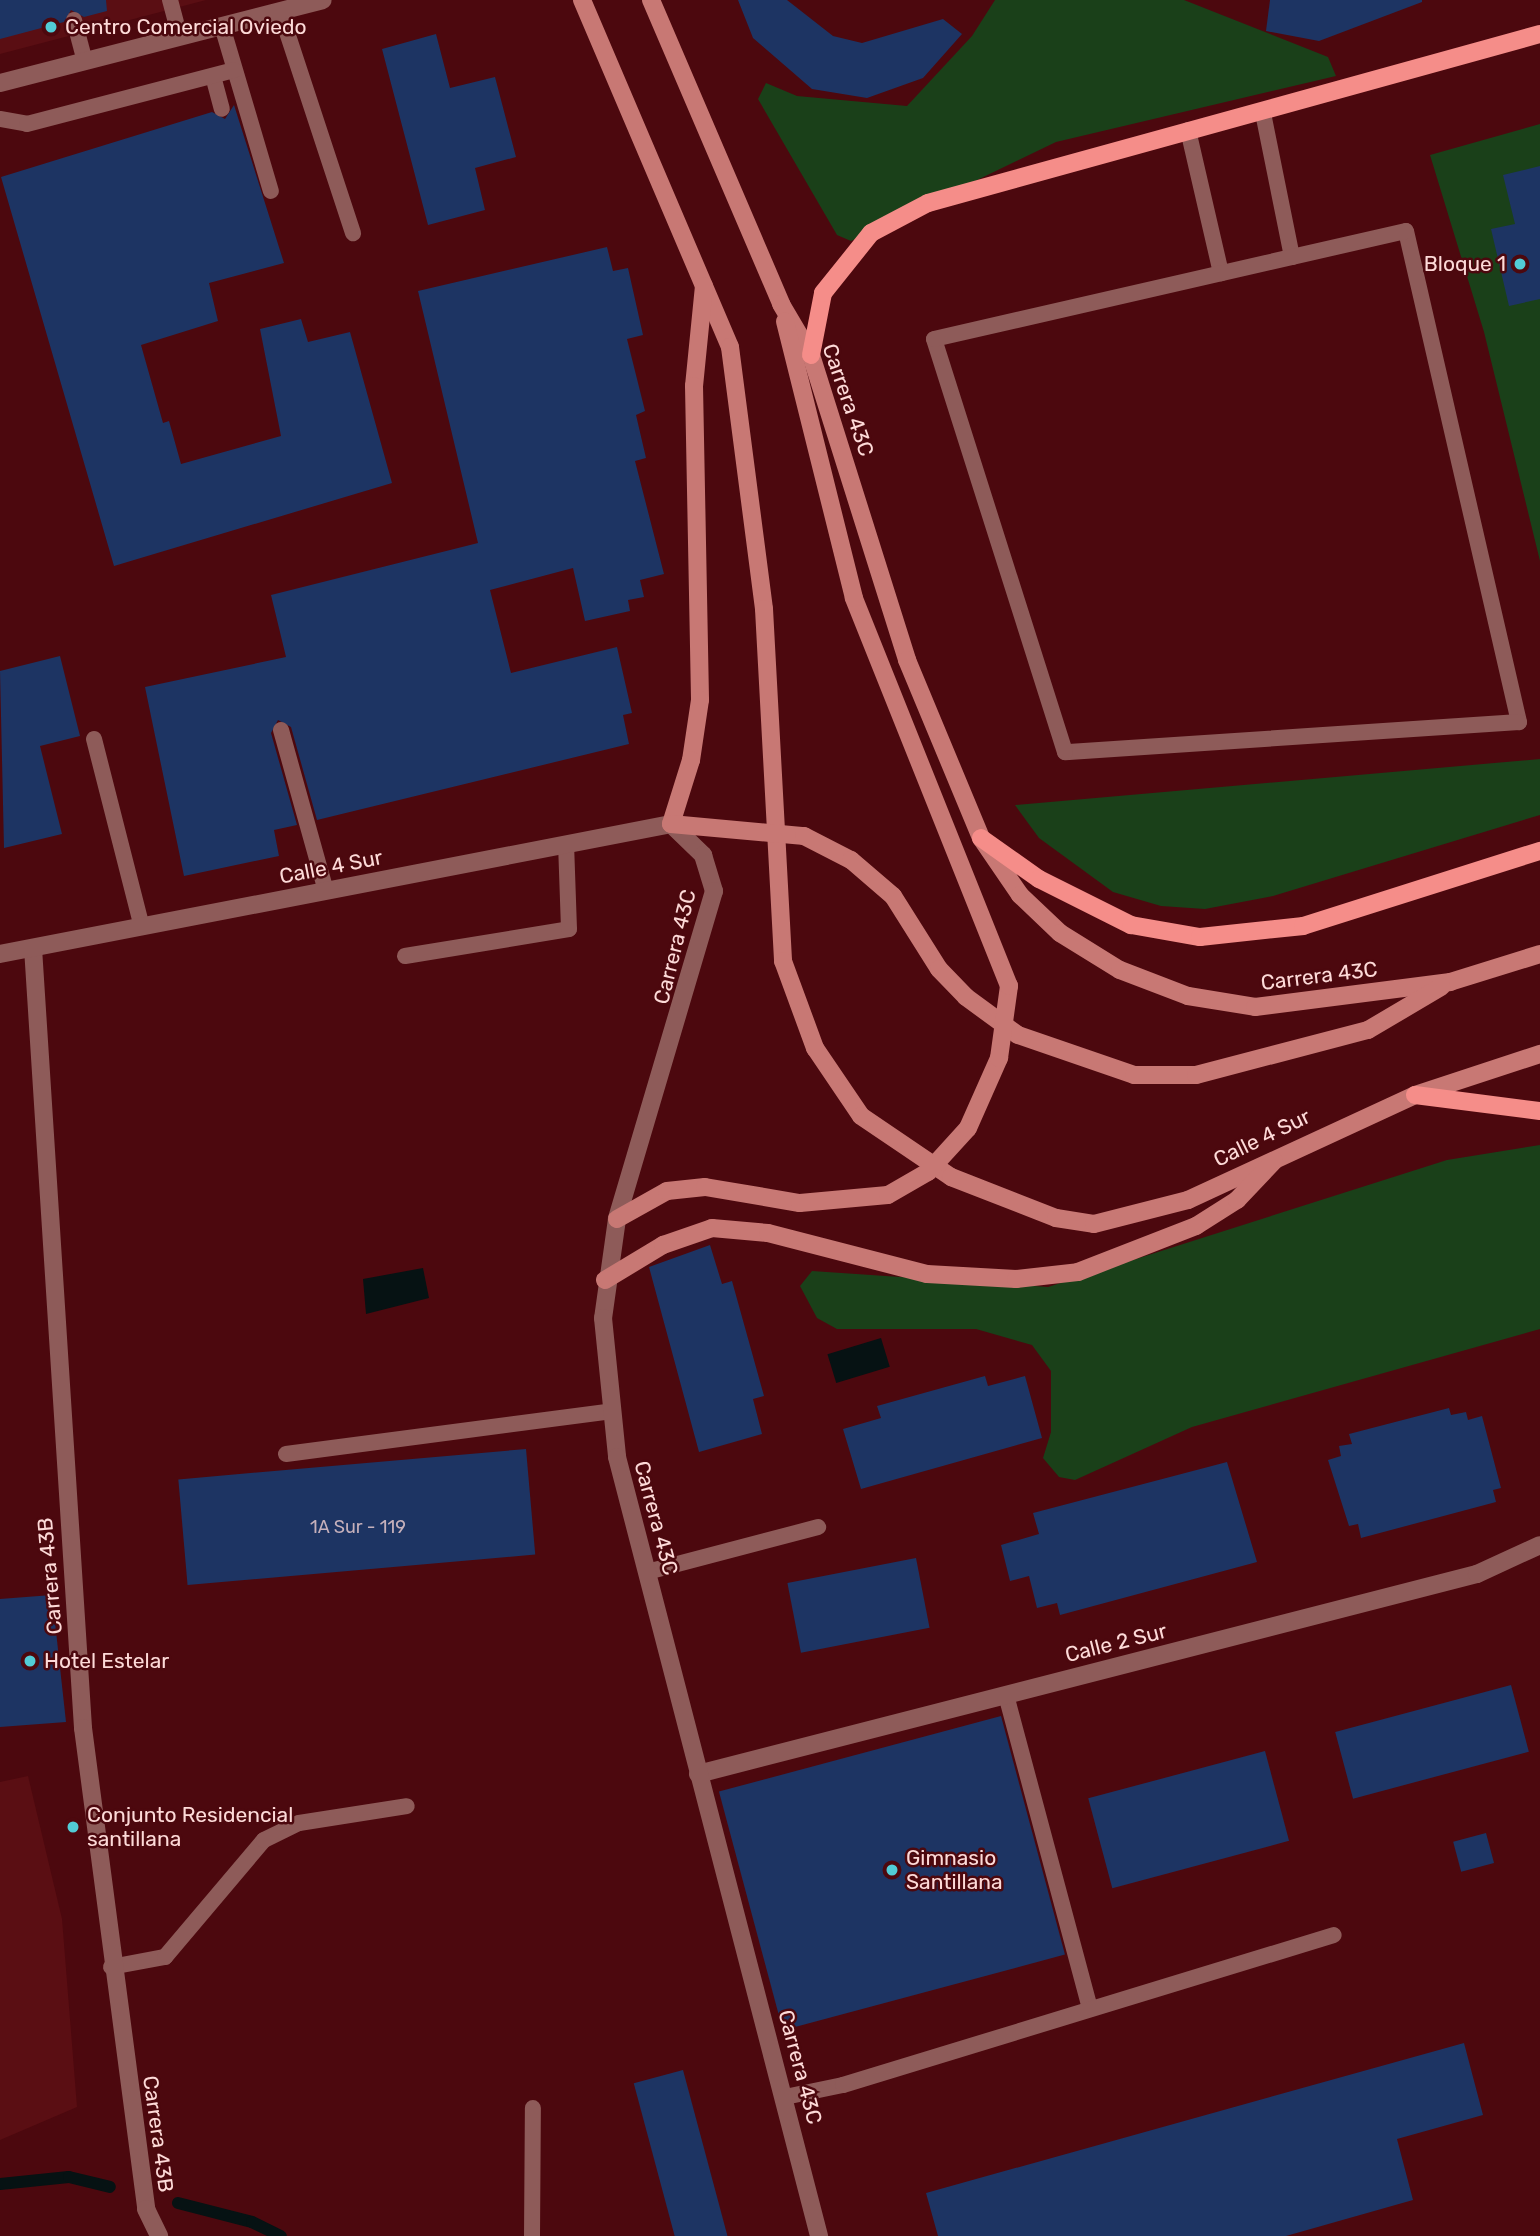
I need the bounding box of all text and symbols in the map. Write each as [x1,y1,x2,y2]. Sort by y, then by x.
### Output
place label: Centro Comercial Oviedo [65,14,307,40]
marker: Centro Comercial Oviedo [43,19,59,35]
place label: Bloque 1 [1424,251,1506,277]
marker: Bloque 1 [1512,256,1528,272]
street label: Carrera 43C [817,340,879,460]
street label: Calle 4 Sur [277,845,385,889]
street label: Carrera 43C [649,887,701,1007]
street label: Carrera 43C [1259,956,1379,996]
street label: Calle 4 Sur [1209,1104,1315,1172]
street label: Carrera 43C [629,1458,683,1578]
street label: Carrera 43B [32,1516,68,1636]
house number: 1A Sur - 119 [310,1516,406,1538]
street label: Calle 2 Sur [1063,1618,1169,1668]
place label: Hotel Estelar [44,1648,169,1674]
marker: Hotel Estelar [22,1653,38,1669]
place label: Conjunto Residencial santillana [87,1802,293,1852]
marker: Conjunto Residencial santillana [65,1819,81,1835]
place label: Gimnasio Santillana [906,1845,1003,1895]
marker: Gimnasio Santillana [884,1862,900,1878]
street label: Carrera 43C [773,2007,827,2127]
street label: Carrera 43B [137,2074,179,2194]

